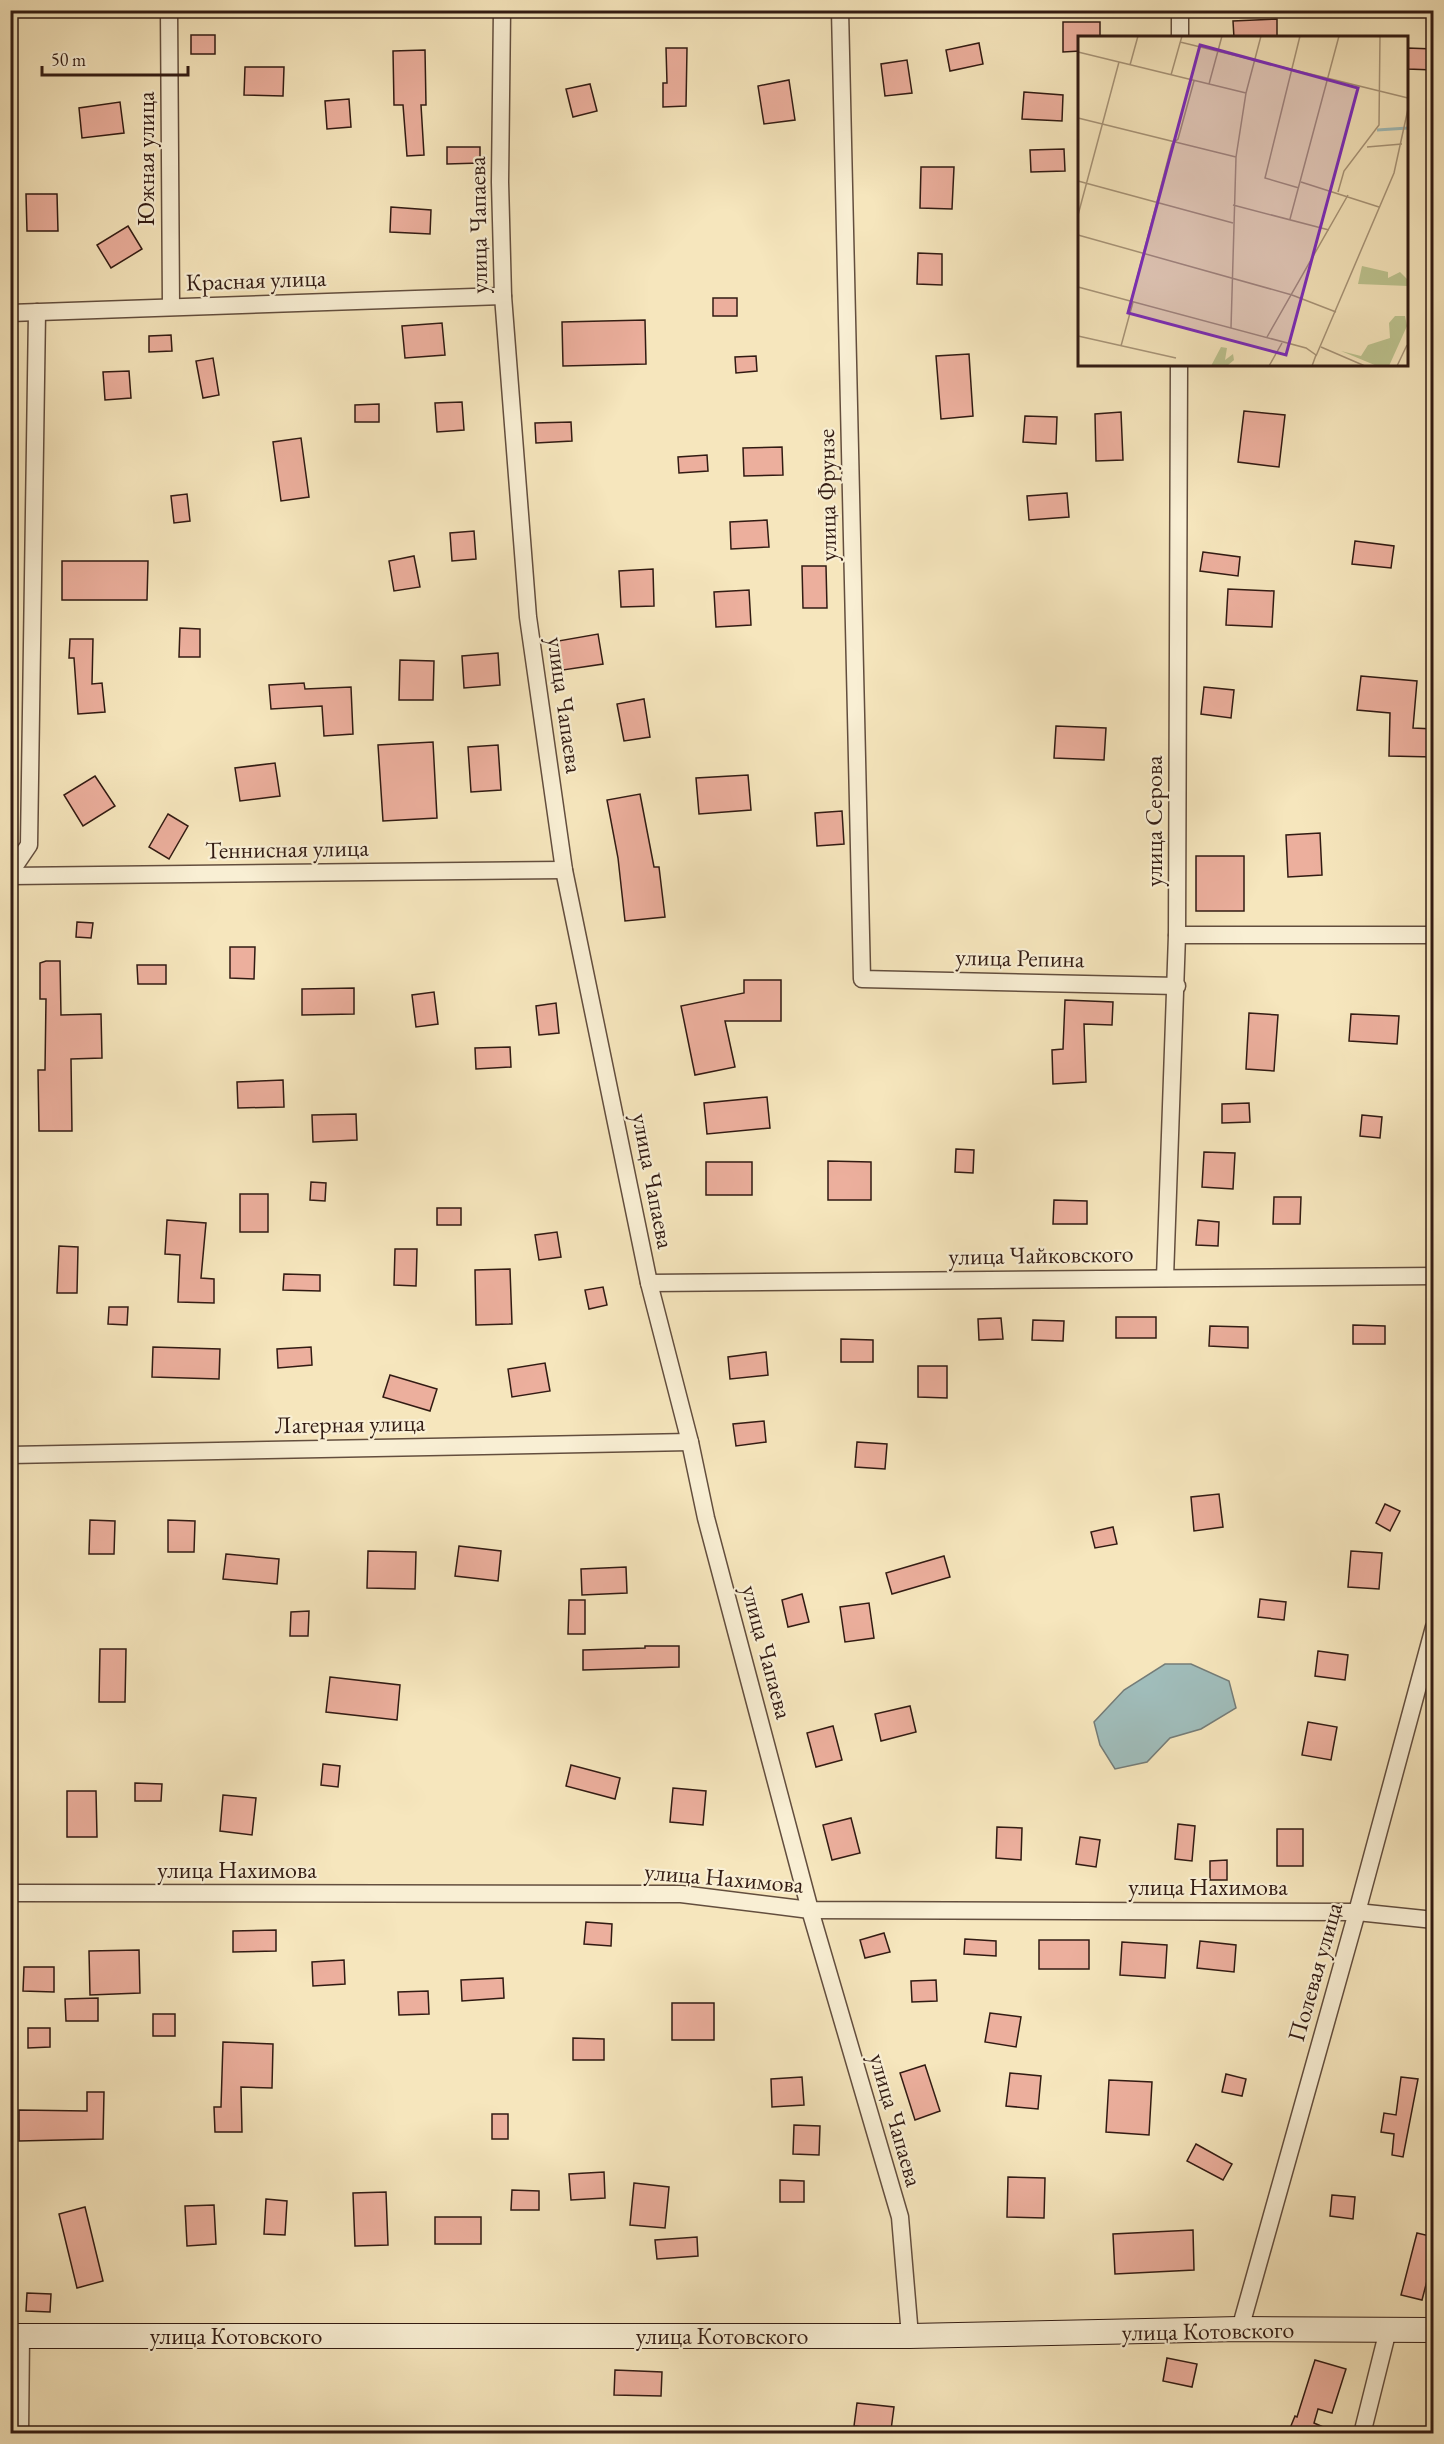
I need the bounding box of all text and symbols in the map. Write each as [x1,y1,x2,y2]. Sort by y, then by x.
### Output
inset map [1078,36,1408,366]
scale bar [42,39,188,77]
text: 50 m [51,48,86,71]
street label: Южная улица [130,91,161,227]
street label: улица Чапаева [461,156,494,294]
street label: Красная улица [185,262,327,297]
street label: улица Фрунзе [810,428,843,562]
street label: улица Чапаева [541,635,590,776]
street label: улица Серова [1138,755,1169,887]
street label: Теннисная улица [205,832,370,865]
street label: улица Репина [955,941,1085,974]
street label: улица Чапаева [625,1110,682,1252]
street label: улица Чайковского [948,1237,1134,1272]
street label: Лагерная улица [274,1407,426,1440]
street label: улица Чапаева [735,1581,800,1723]
street label: улица Нахимова [157,1854,317,1885]
street label: улица Нахимова [643,1855,805,1900]
street label: улица Нахимова [1128,1871,1288,1902]
street label: Полевая улица [1280,1898,1349,2045]
street label: улица Чапаева [863,2050,930,2191]
street label: улица Котовского [1121,2313,1295,2348]
street label: улица Котовского [150,2320,322,2351]
street label: улица Котовского [636,2320,808,2351]

